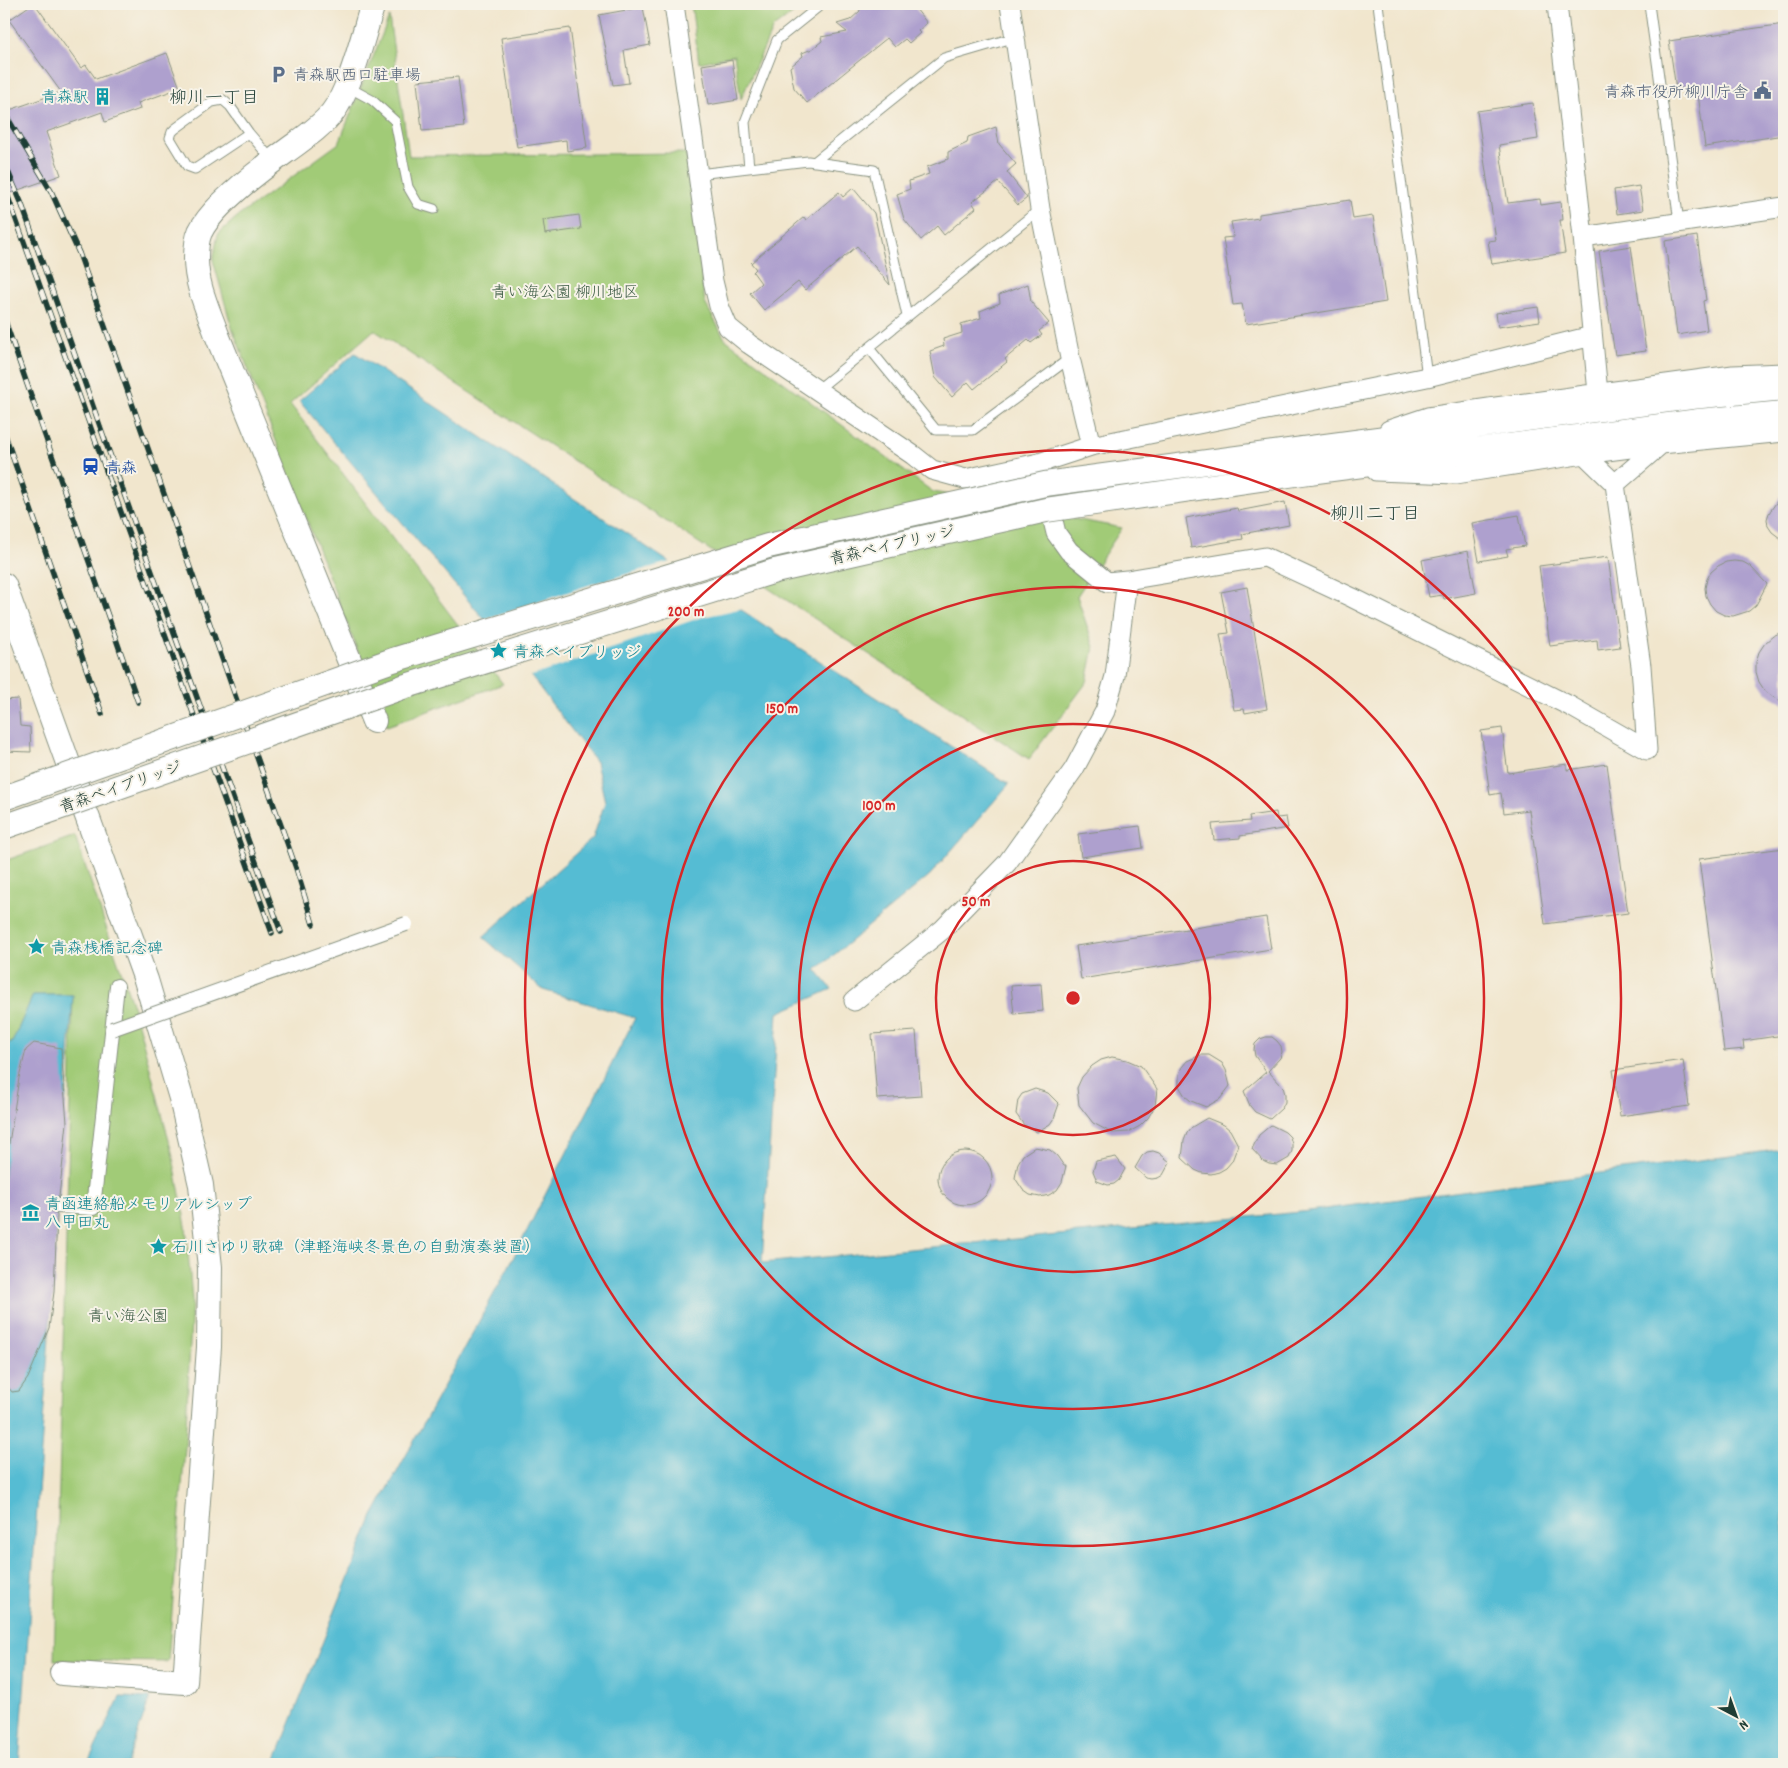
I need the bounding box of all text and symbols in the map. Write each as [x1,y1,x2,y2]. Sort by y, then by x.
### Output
parking icon: 青森駅西口駐車場 [269,64,289,84]
place label: 青森駅西口駐車場 [293,65,421,88]
public building icon: 青森市役所柳川庁舎 [1752,81,1772,101]
place label: 青森市役所柳川庁舎 [1604,82,1748,105]
building icon: 青森駅 [93,86,113,106]
place label: 青森駅 [41,87,89,110]
district label: 柳川一丁目 [169,87,259,112]
park label: 青い海公園 柳川地区 [491,282,639,305]
station icon: 青森 [81,457,101,477]
place label: 青森 [105,458,137,481]
district label: 柳川二丁目 [1330,503,1420,528]
street label: 青森ベイブリッジ [828,521,958,572]
text: 200 m [668,602,704,624]
place icon: 青森ベイブリッジ [489,641,509,661]
place label: 青森ベイブリッジ [513,642,641,665]
text: 150 m [766,699,798,721]
street label: 青森ベイブリッジ [57,757,185,820]
text: 100 m [862,796,896,818]
text: 50 m [962,892,990,914]
place icon: 青森桟橋記念碑 [27,937,47,957]
place label: 青森桟橋記念碑 [51,938,163,961]
centre of rings [1064,989,1082,1007]
place label: 青函連絡船メモリアルシップ 八甲田丸 [45,1194,252,1235]
museum icon: 青函連絡船メモリアルシップ 八甲田丸 [21,1202,41,1222]
place icon: 石川さゆり歌碑（津軽海峡冬景色の自動演奏装置） [148,1236,168,1256]
place label: 石川さゆり歌碑（津軽海峡冬景色の自動演奏装置） [172,1237,540,1260]
park label: 青い海公園 [88,1306,168,1329]
north arrow [1710,1690,1760,1740]
text: N [1734,1714,1752,1734]

